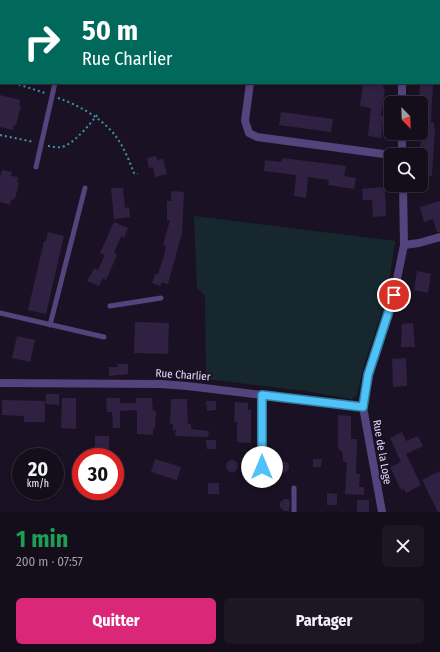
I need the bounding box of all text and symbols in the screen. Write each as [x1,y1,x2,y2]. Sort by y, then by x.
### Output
text: 50 m [82,14,138,47]
icon: right [16,16,68,68]
text: Rue Charlier [82,48,172,70]
north arrow [384,96,428,140]
map controls [384,96,428,192]
button: search [384,148,428,192]
pin [377,278,411,312]
icon: arrive [383,284,405,306]
street label: Rue Charlier [155,367,211,383]
street label: Rue de la Loge [370,419,394,485]
position arrow [241,446,283,488]
speed limit sign: 30 [72,448,124,500]
text: 20 [28,457,48,481]
text: km/h [27,478,49,490]
text: 1 min [16,525,68,553]
button: close [382,525,424,567]
text: 200 m · 07:57 [16,554,83,569]
button: Quitter [16,598,216,644]
button: Partager [224,598,424,644]

